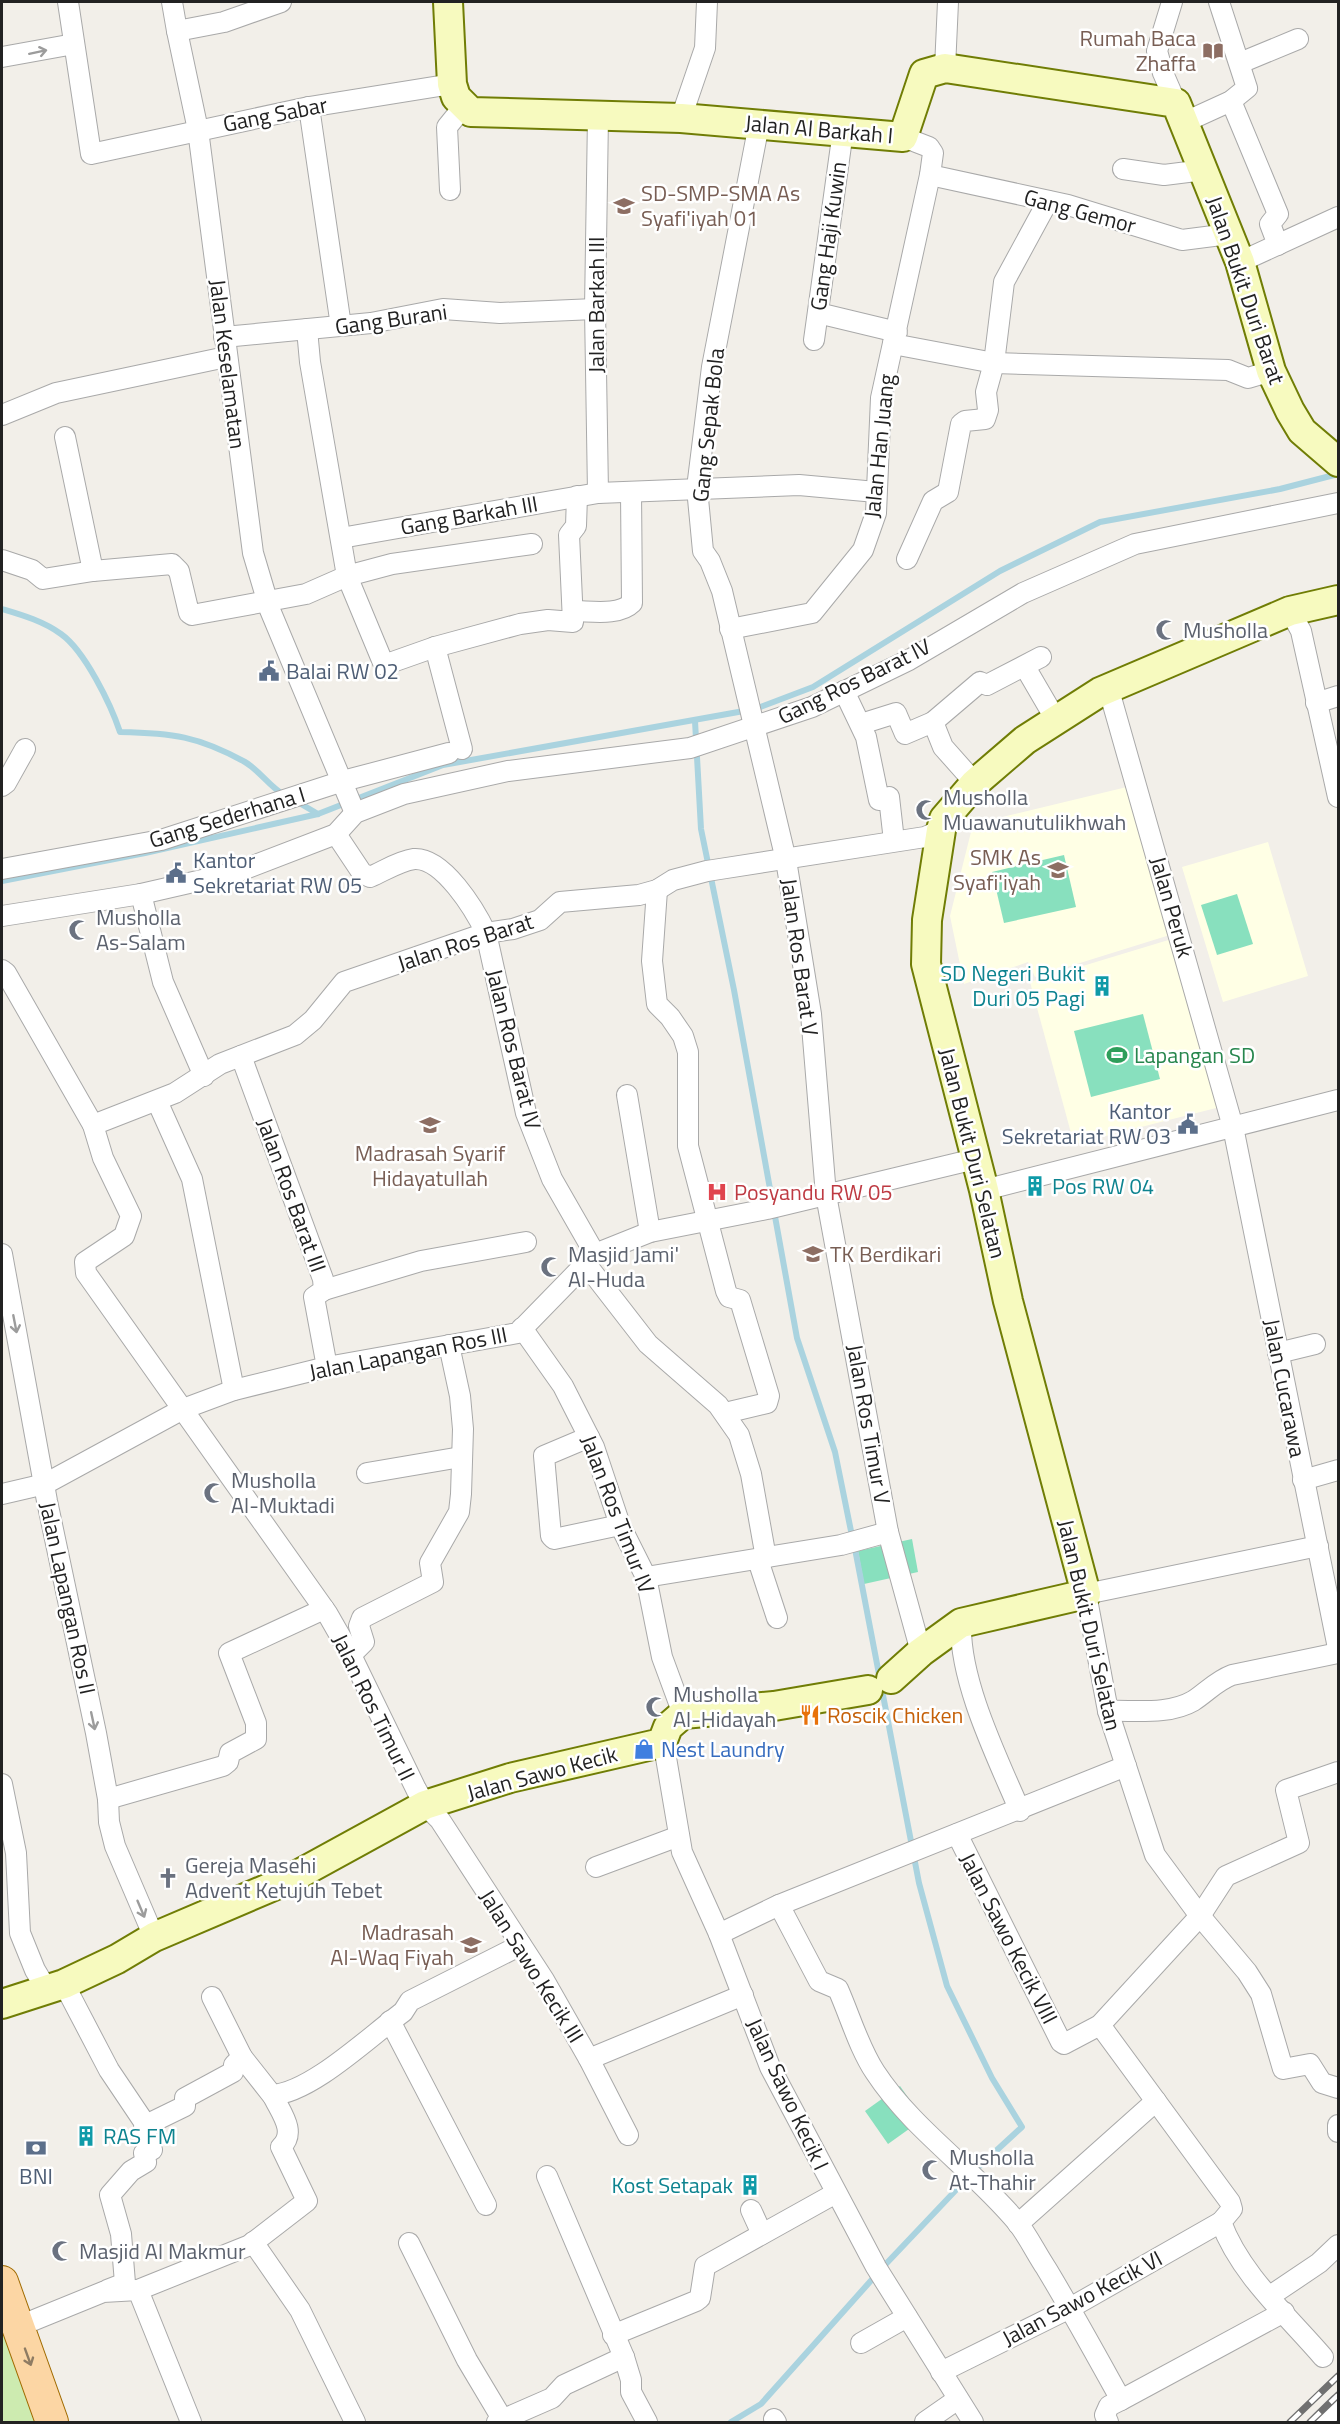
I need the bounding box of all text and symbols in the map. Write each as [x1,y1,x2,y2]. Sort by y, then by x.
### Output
place label: Rumah Baca Zhaffa [1080,21,1196,80]
library icon: Rumah Baca Zhaffa [1201,39,1225,63]
one-way arrow [27,46,47,57]
street label: Gang Sabar [220,87,330,141]
street label: Jalan Al Barkah I [743,106,895,152]
street label: Gang Haji Kuwin [801,159,855,313]
place label: SD-SMP-SMA As Syafi'iyah 01 [641,176,800,235]
street label: Gang Gemor [1020,180,1140,242]
street label: Jalan Bukit Duri Barat [1198,191,1294,389]
school or university icon: SD-SMP-SMA As Syafi'iyah 01 [612,194,636,218]
street label: Jalan Barkah III [579,237,613,373]
street label: Jalan Keselamatan [201,277,255,451]
street label: Gang Burani [333,294,449,344]
street label: Gang Sepak Bola [683,346,733,504]
street label: Jalan Han Juang [855,372,903,520]
street label: Gang Barkah III [398,486,540,544]
place label: Musholla [1183,613,1268,647]
mosque icon: Musholla [1154,618,1178,642]
street label: Gang Ros Barat IV [772,629,936,733]
place label: Balai RW 02 [286,654,399,688]
public building icon: Balai RW 02 [257,659,281,683]
street label: Gang Sederhana I [145,777,309,857]
place label: Musholla Muawanutulikhwah [943,780,1126,839]
mosque icon: Musholla Muawanutulikhwah [914,798,938,822]
place label: SMK As Syafi'iyah [953,840,1041,899]
place label: Kantor Sekretariat RW 05 [193,843,362,902]
street label: Jalan Peruk [1141,852,1203,962]
school or university icon: SMK As Syafi'iyah [1046,858,1070,882]
public building icon: Kantor Sekretariat RW 05 [164,861,188,885]
street label: Jalan Ros Barat V [772,876,828,1038]
place label: Musholla As-Salam [96,900,186,959]
street label: Jalan Ros Barat [393,904,538,980]
mosque icon: Musholla As-Salam [67,918,91,942]
place label: SD Negeri Bukit Duri 05 Pagi [940,956,1085,1015]
street label: Jalan Ros Barat IV [478,965,550,1133]
building icon: SD Negeri Bukit Duri 05 Pagi [1090,974,1114,998]
place label: Lapangan SD [1134,1038,1255,1072]
sports icon: Lapangan SD [1105,1043,1129,1067]
street label: Jalan Bukit Duri Selatan [930,1044,1016,1262]
place label: Kantor Sekretariat RW 03 [1002,1094,1171,1153]
public building icon: Kantor Sekretariat RW 03 [1176,1112,1200,1136]
street label: Jalan Ros Barat III [248,1113,336,1277]
school or university icon: Madrasah Syarif Hidayatullah [418,1113,442,1137]
place label: Madrasah Syarif Hidayatullah [355,1136,506,1195]
place label: Pos RW 04 [1052,1169,1154,1203]
building icon: Pos RW 04 [1023,1174,1047,1198]
place label: Posyandu RW 05 [734,1175,893,1209]
hospital icon: Posyandu RW 05 [705,1180,729,1204]
place label: Masjid Jami' Al-Huda [568,1237,679,1296]
place label: TK Berdikari [830,1237,941,1271]
school or university icon: TK Berdikari [801,1242,825,1266]
mosque icon: Masjid Jami' Al-Huda [539,1255,563,1279]
one-way arrow [10,1314,21,1333]
street label: Jalan Cucarawa [1255,1316,1315,1460]
street label: Jalan Lapangan Ros III [306,1317,510,1389]
street label: Jalan Ros Timur V [838,1341,900,1507]
street label: Jalan Ros Timur IV [572,1430,664,1598]
place label: Musholla Al-Muktadi [231,1463,335,1522]
mosque icon: Musholla Al-Muktadi [202,1481,226,1505]
street label: Jalan Lapangan Ros II [31,1499,105,1697]
street label: Jalan Bukit Duri Selatan [1049,1516,1131,1734]
street label: Jalan Ros Timur II [324,1628,424,1786]
place label: Musholla Al-Hidayah [673,1677,776,1736]
mosque icon: Musholla Al-Hidayah [644,1695,668,1719]
place label: Roscik Chicken [827,1698,963,1732]
restaurant icon: Roscik Chicken [798,1703,822,1727]
one-way arrow [88,1711,99,1731]
place label: Nest Laundry [661,1732,785,1766]
street label: Jalan Sawo Kecik [463,1736,621,1809]
shop icon: Nest Laundry [632,1737,656,1761]
street label: Jalan Sawo Kecik VIII [951,1846,1067,2030]
place label: Gereja Masehi Advent Ketujuh Tebet [185,1848,383,1907]
church icon: Gereja Masehi Advent Ketujuh Tebet [156,1866,180,1890]
street label: Jalan Sawo Kecik III [471,1883,593,2049]
one-way arrow [136,1899,147,1918]
place label: Madrasah Al-Waq Fiyah [330,1915,454,1974]
school or university icon: Madrasah Al-Waq Fiyah [459,1933,483,1957]
street label: Jalan Sawo Kecik I [738,2012,838,2176]
place label: RAS FM [103,2119,176,2153]
building icon: RAS FM [74,2124,98,2148]
bank icon: BNI [24,2136,48,2160]
place label: Musholla At-Thahir [949,2140,1036,2199]
mosque icon: Musholla At-Thahir [920,2158,944,2182]
place label: BNI [19,2159,53,2193]
place label: Kost Setapak [612,2168,733,2202]
building icon: Kost Setapak [738,2173,762,2197]
place label: Masjid Al Makmur [79,2234,246,2268]
mosque icon: Masjid Al Makmur [50,2239,74,2263]
street label: Jalan Sawo Kecik VI [996,2241,1168,2355]
one-way arrow [23,2347,34,2366]

